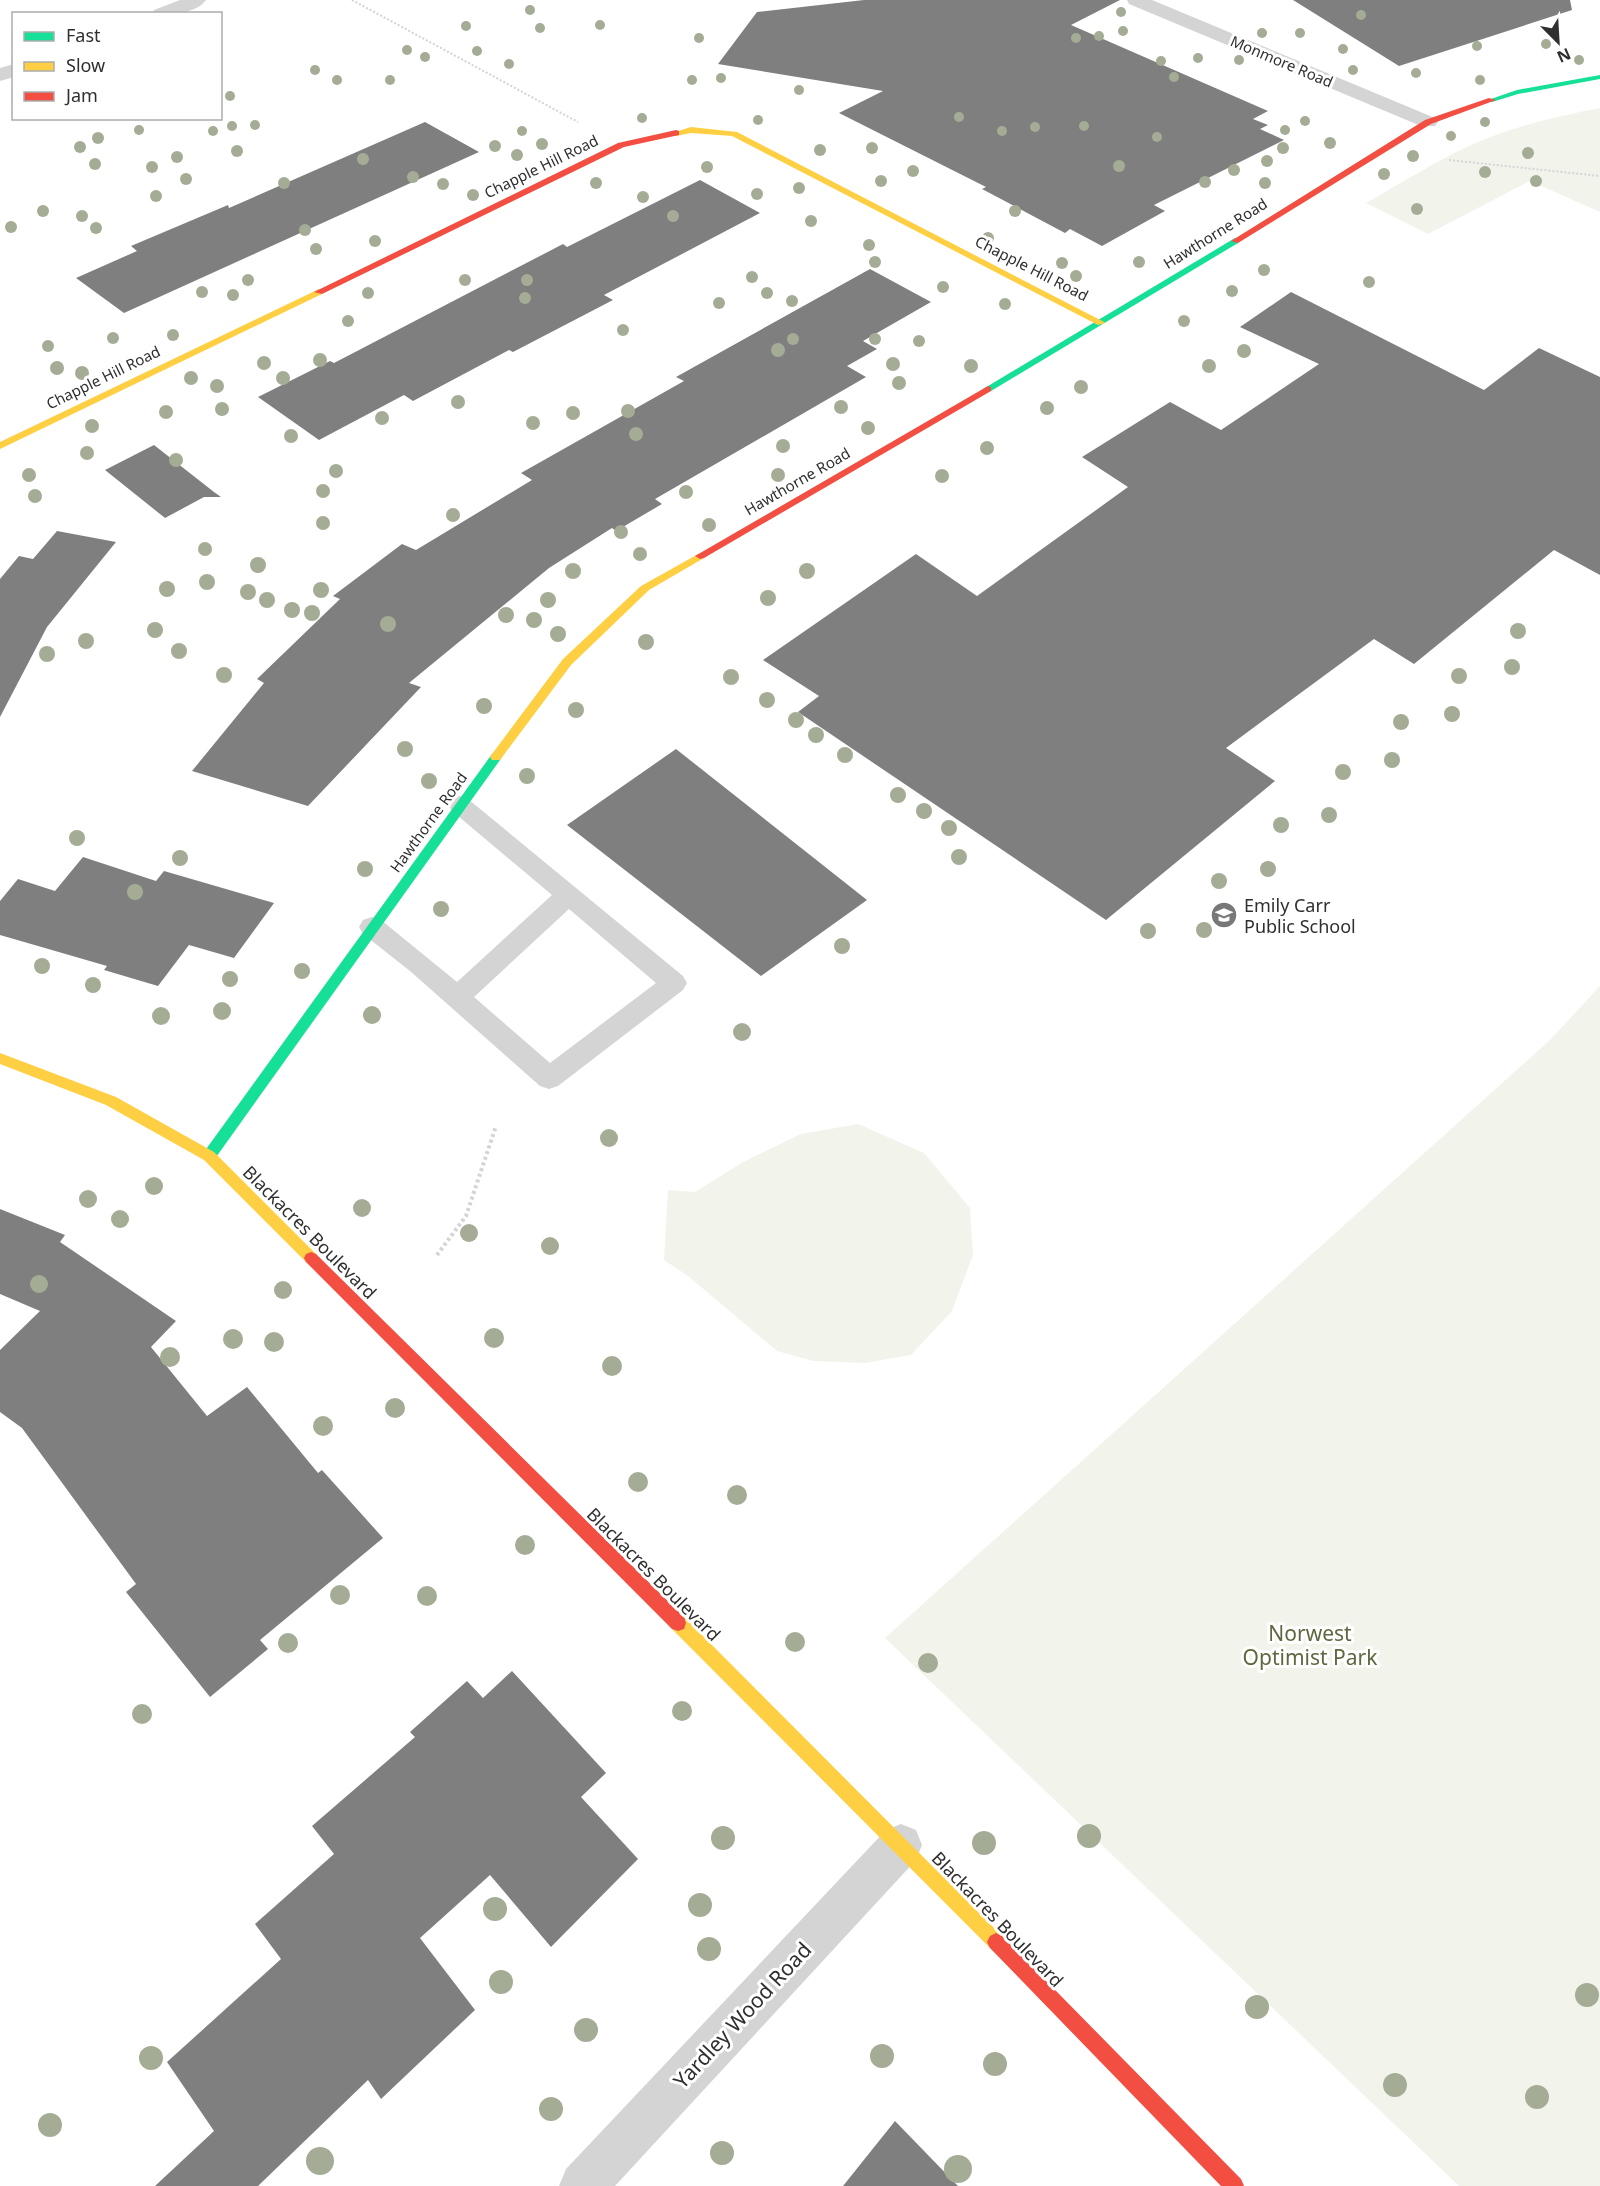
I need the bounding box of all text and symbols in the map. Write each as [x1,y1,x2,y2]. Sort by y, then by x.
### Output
legend [12,12,222,120]
north arrow [1528,12,1588,72]
text: Fast [66,23,101,47]
street label: Monmore Road [1228,30,1336,92]
text: N [1554,43,1575,68]
text: Slow [66,53,105,77]
text: Jam [64,83,98,107]
street label: Chapple Hill Road [481,130,601,202]
street label: Hawthorne Road [1159,193,1271,273]
street label: Chapple Hill Road [972,231,1092,305]
street label: Chapple Hill Road [43,341,163,413]
street label: Hawthorne Road [740,443,854,519]
street label: Hawthorne Road [385,768,471,876]
place label: Emily Carr Public School [1244,893,1356,938]
school or university icon: Emily Carr Public School [1209,900,1239,930]
street label: Blackacres Boulevard [238,1160,382,1304]
street label: Blackacres Boulevard [582,1502,726,1646]
park label: Norwest Optimist Park [1243,1619,1378,1671]
street label: Blackacres Boulevard [927,1846,1069,1992]
street label: Yardley Wood Road [667,1936,817,2094]

